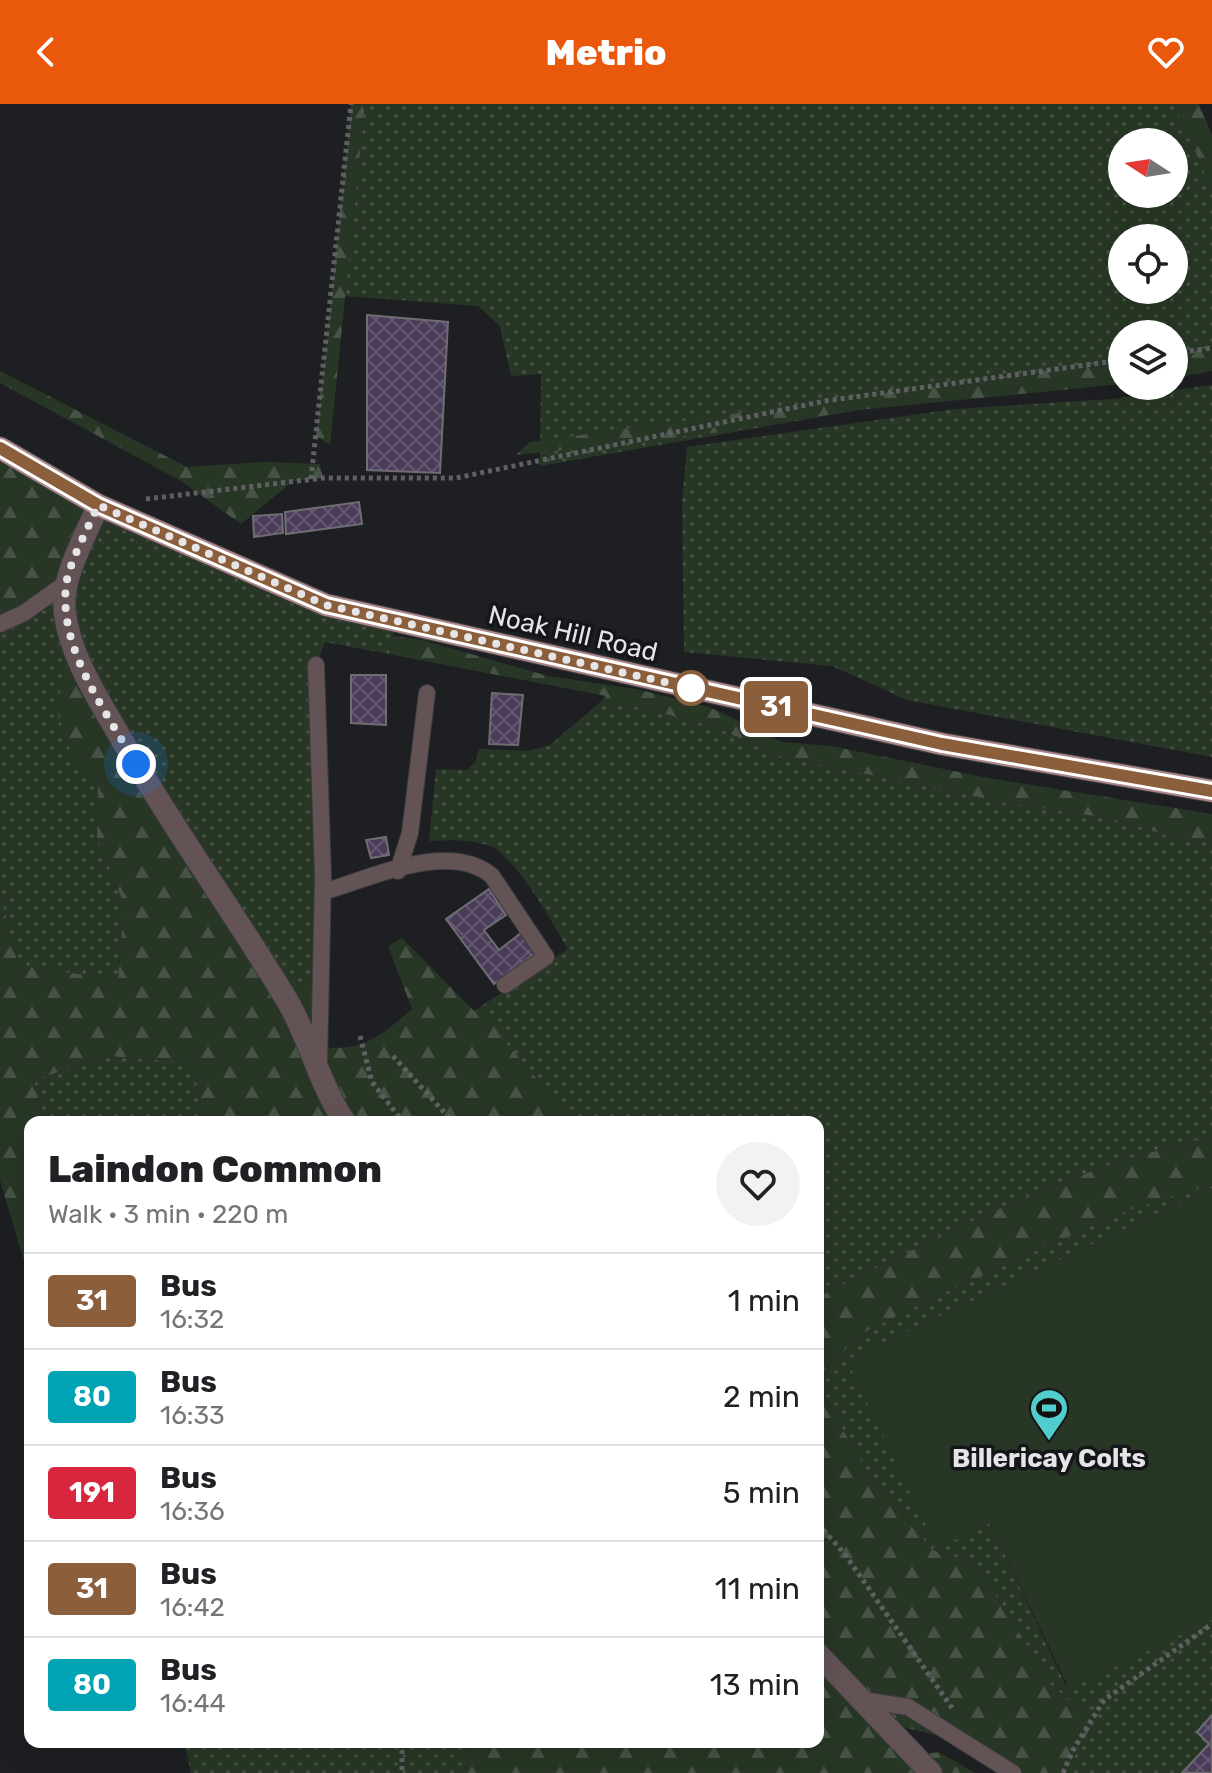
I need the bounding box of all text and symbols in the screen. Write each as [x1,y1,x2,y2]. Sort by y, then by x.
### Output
icon: back [24,30,68,74]
icon: heart [1144,30,1188,74]
text: Metrio [545,31,667,74]
north arrow [1108,128,1188,208]
map controls [1108,128,1188,400]
button: locate [1108,224,1188,304]
button: layers [1108,320,1188,400]
street label: Noak Hill Road [485,599,660,668]
unlabelled marker [674,671,708,705]
line badge: 31 [740,681,812,733]
text: 31 [760,690,792,723]
your location [116,744,156,784]
button: heart [716,1142,800,1226]
text: Laindon Common [48,1146,382,1192]
text: Walk · 3 min · 220 m [48,1199,288,1230]
text: Bus [160,1268,217,1304]
text: 1 min [728,1283,800,1319]
text: 31 [76,1284,108,1317]
text: 16:32 [160,1304,224,1335]
text: Bus [160,1364,217,1400]
text: 2 min [723,1379,800,1415]
text: 80 [73,1380,111,1413]
sports icon: Billericay Colts [1028,1387,1070,1442]
text: 16:33 [160,1400,225,1431]
place label: Billericay Colts [952,1443,1146,1474]
text: Bus [160,1460,217,1496]
text: 5 min [723,1475,800,1511]
text: 191 [69,1476,115,1509]
text: 16:36 [160,1496,225,1527]
text: Bus [160,1556,217,1592]
text: 11 min [715,1571,800,1607]
text: 31 [76,1572,108,1605]
text: 16:42 [160,1592,225,1623]
text: Bus [160,1652,217,1688]
text: 13 min [710,1667,800,1703]
text: 80 [73,1668,111,1701]
text: 16:44 [160,1688,226,1719]

